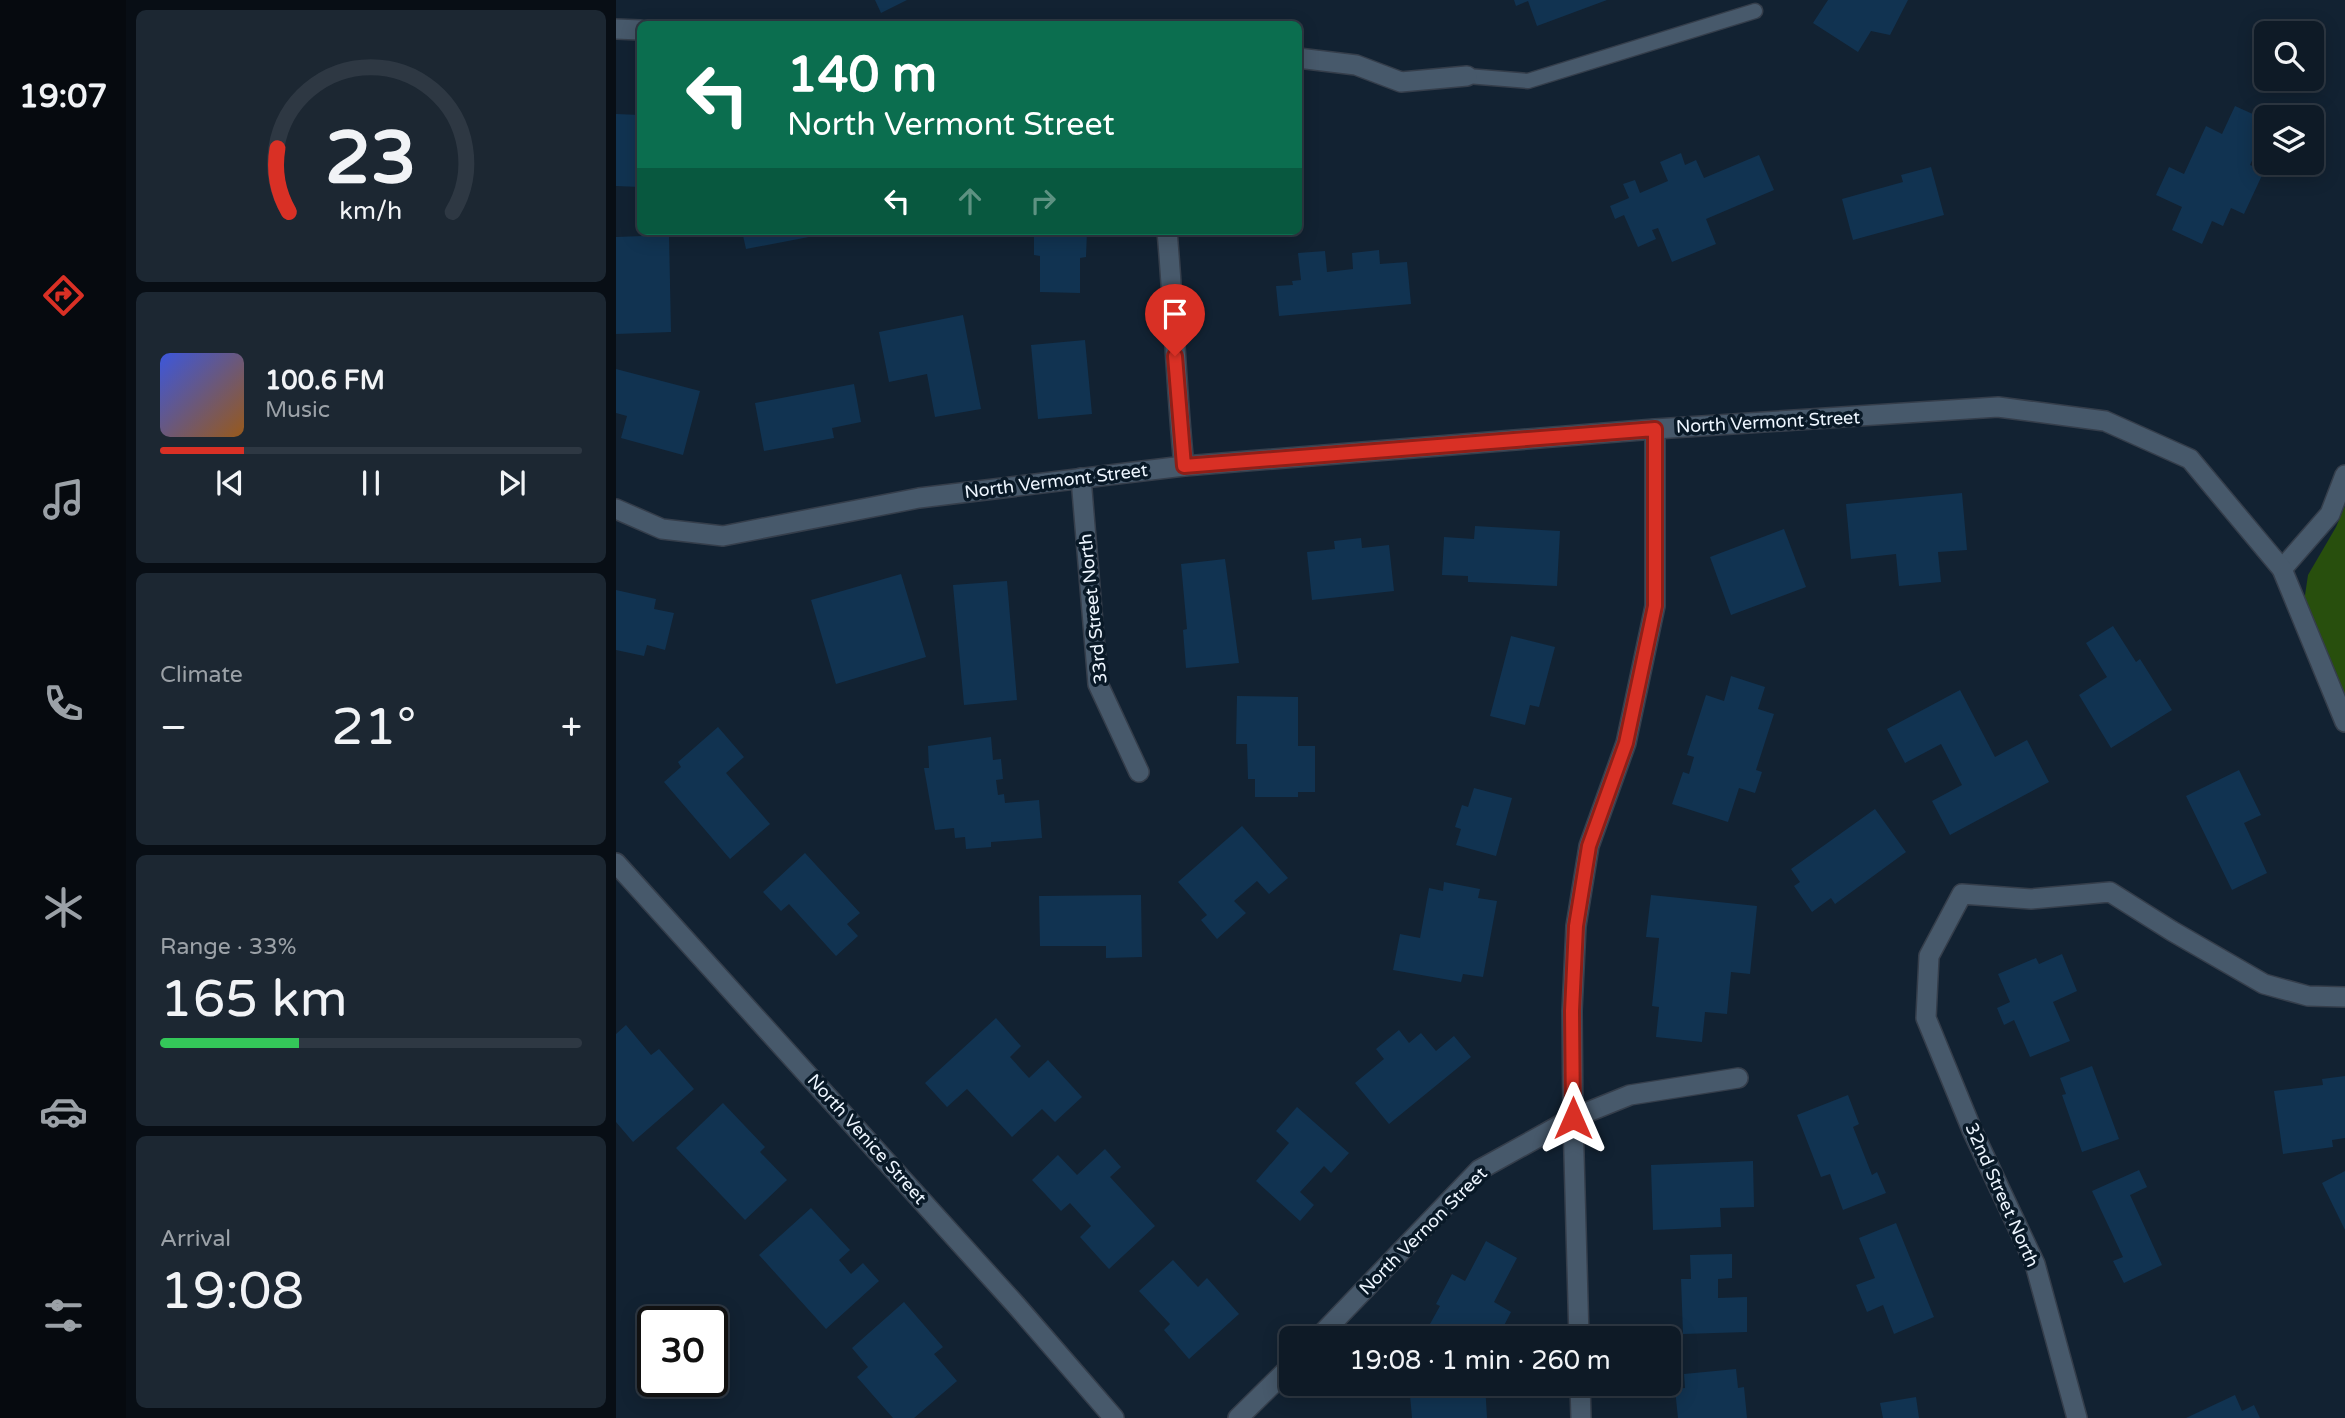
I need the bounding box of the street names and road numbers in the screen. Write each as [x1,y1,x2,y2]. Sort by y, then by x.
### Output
street label: North Vermont Street [1675,406,1861,438]
street label: North Vermont Street [963,459,1149,503]
street label: 33rd Street North [1074,533,1112,685]
street label: North Venice Street [803,1069,931,1209]
street label: 32nd Street North [1960,1119,2044,1271]
street label: North Vernon Street [1354,1162,1492,1300]

